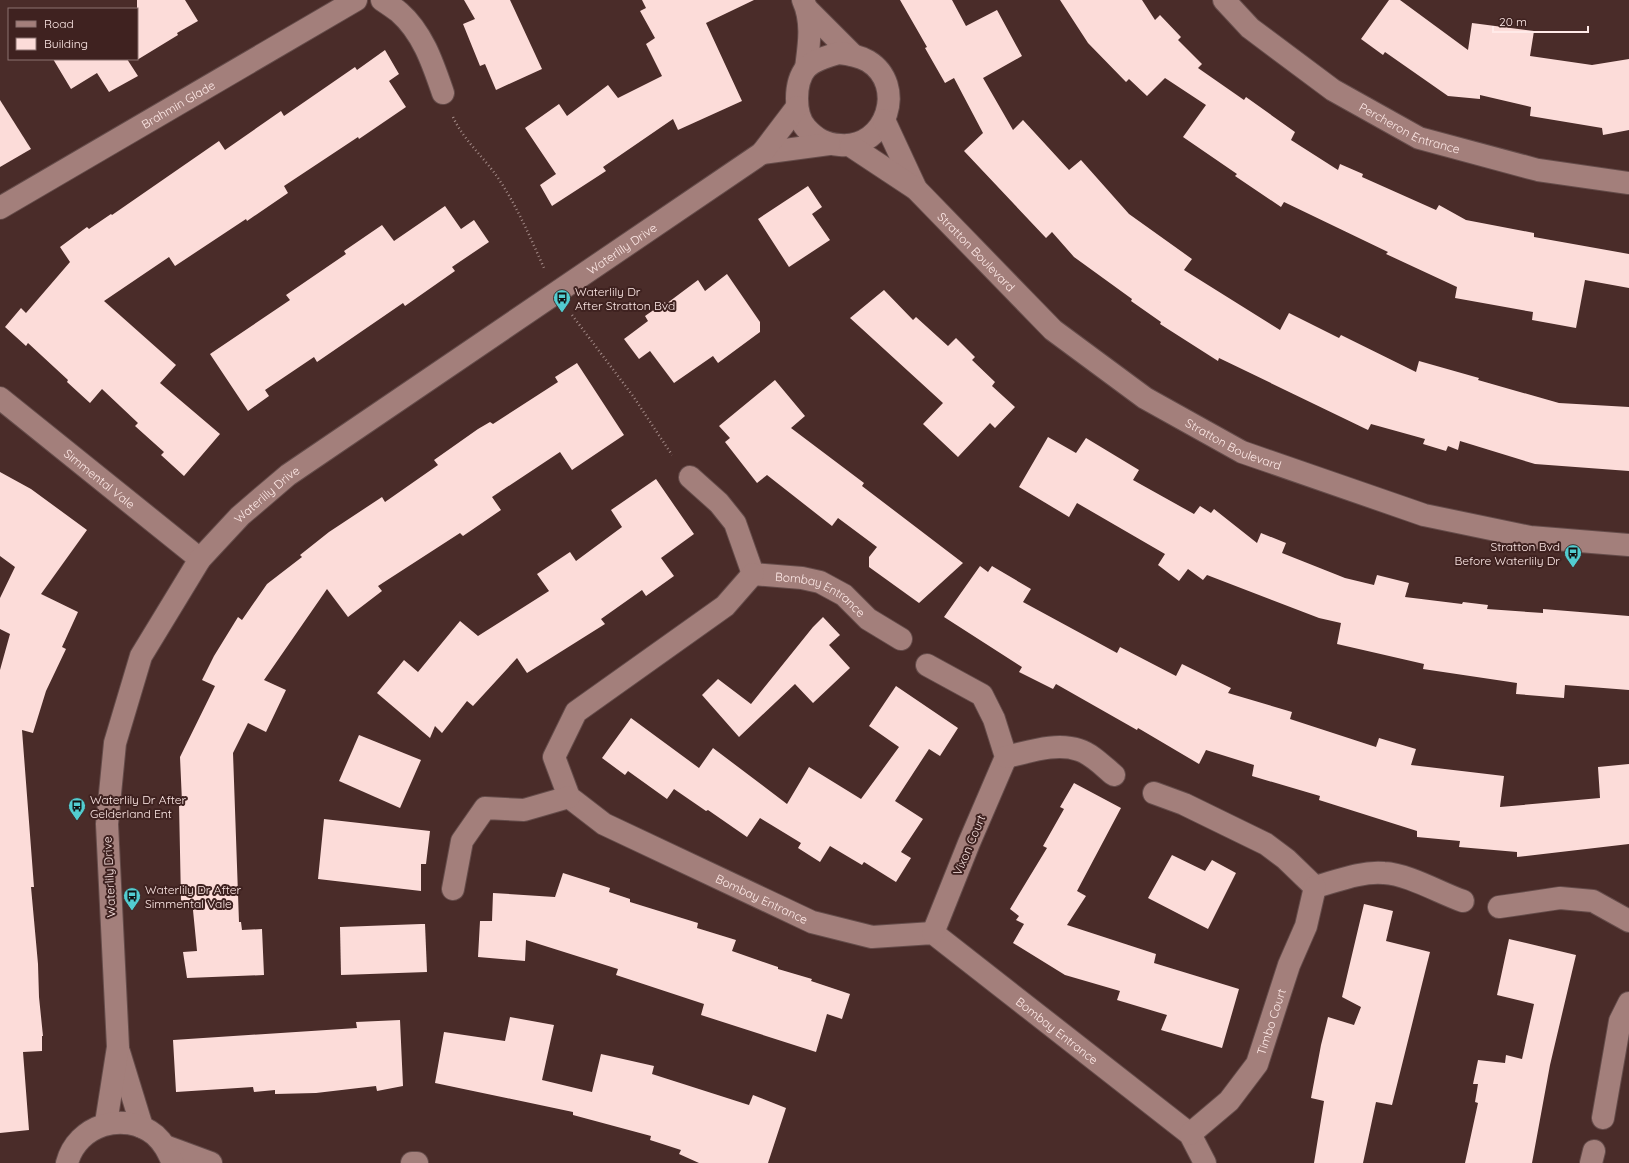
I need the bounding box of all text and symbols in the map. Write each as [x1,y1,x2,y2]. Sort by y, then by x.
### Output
legend [8,8,138,60]
scale bar [1493,8,1588,34]
text: 20 m [1499,14,1527,29]
text: Road [44,16,74,31]
text: Building [44,36,88,51]
street label: Brahmin Glade [138,77,218,131]
street label: Percheron Entrance [1357,99,1462,156]
street label: Stratton Boulevard [935,209,1019,294]
street label: Waterlily Drive [584,219,659,277]
place label: Waterlily Dr After Stratton Bvd [575,284,675,313]
bus stop icon: Waterlily Dr After Stratton Bvd [552,288,572,313]
street label: Stratton Boulevard [1183,415,1284,473]
street label: Simmental Vale [61,445,138,511]
street label: Waterlily Drive [230,462,302,526]
place label: Stratton Bvd Before Waterlily Dr [1454,539,1560,568]
bus stop icon: Stratton Bvd Before Waterlily Dr [1563,543,1583,568]
street label: Bombay Entrance [775,568,869,620]
place label: Waterlily Dr After Gelderland Ent [90,792,187,821]
bus stop icon: Waterlily Dr After Gelderland Ent [67,796,87,821]
street label: Vixon Court [950,812,988,878]
street label: Waterlily Drive [99,836,119,918]
street label: Bombay Entrance [713,870,811,927]
place label: Waterlily Dr After Simmental Vale [145,882,242,911]
bus stop icon: Waterlily Dr After Simmental Vale [122,886,142,911]
street label: Timbo Court [1253,986,1288,1057]
street label: Bombay Entrance [1013,993,1101,1067]

